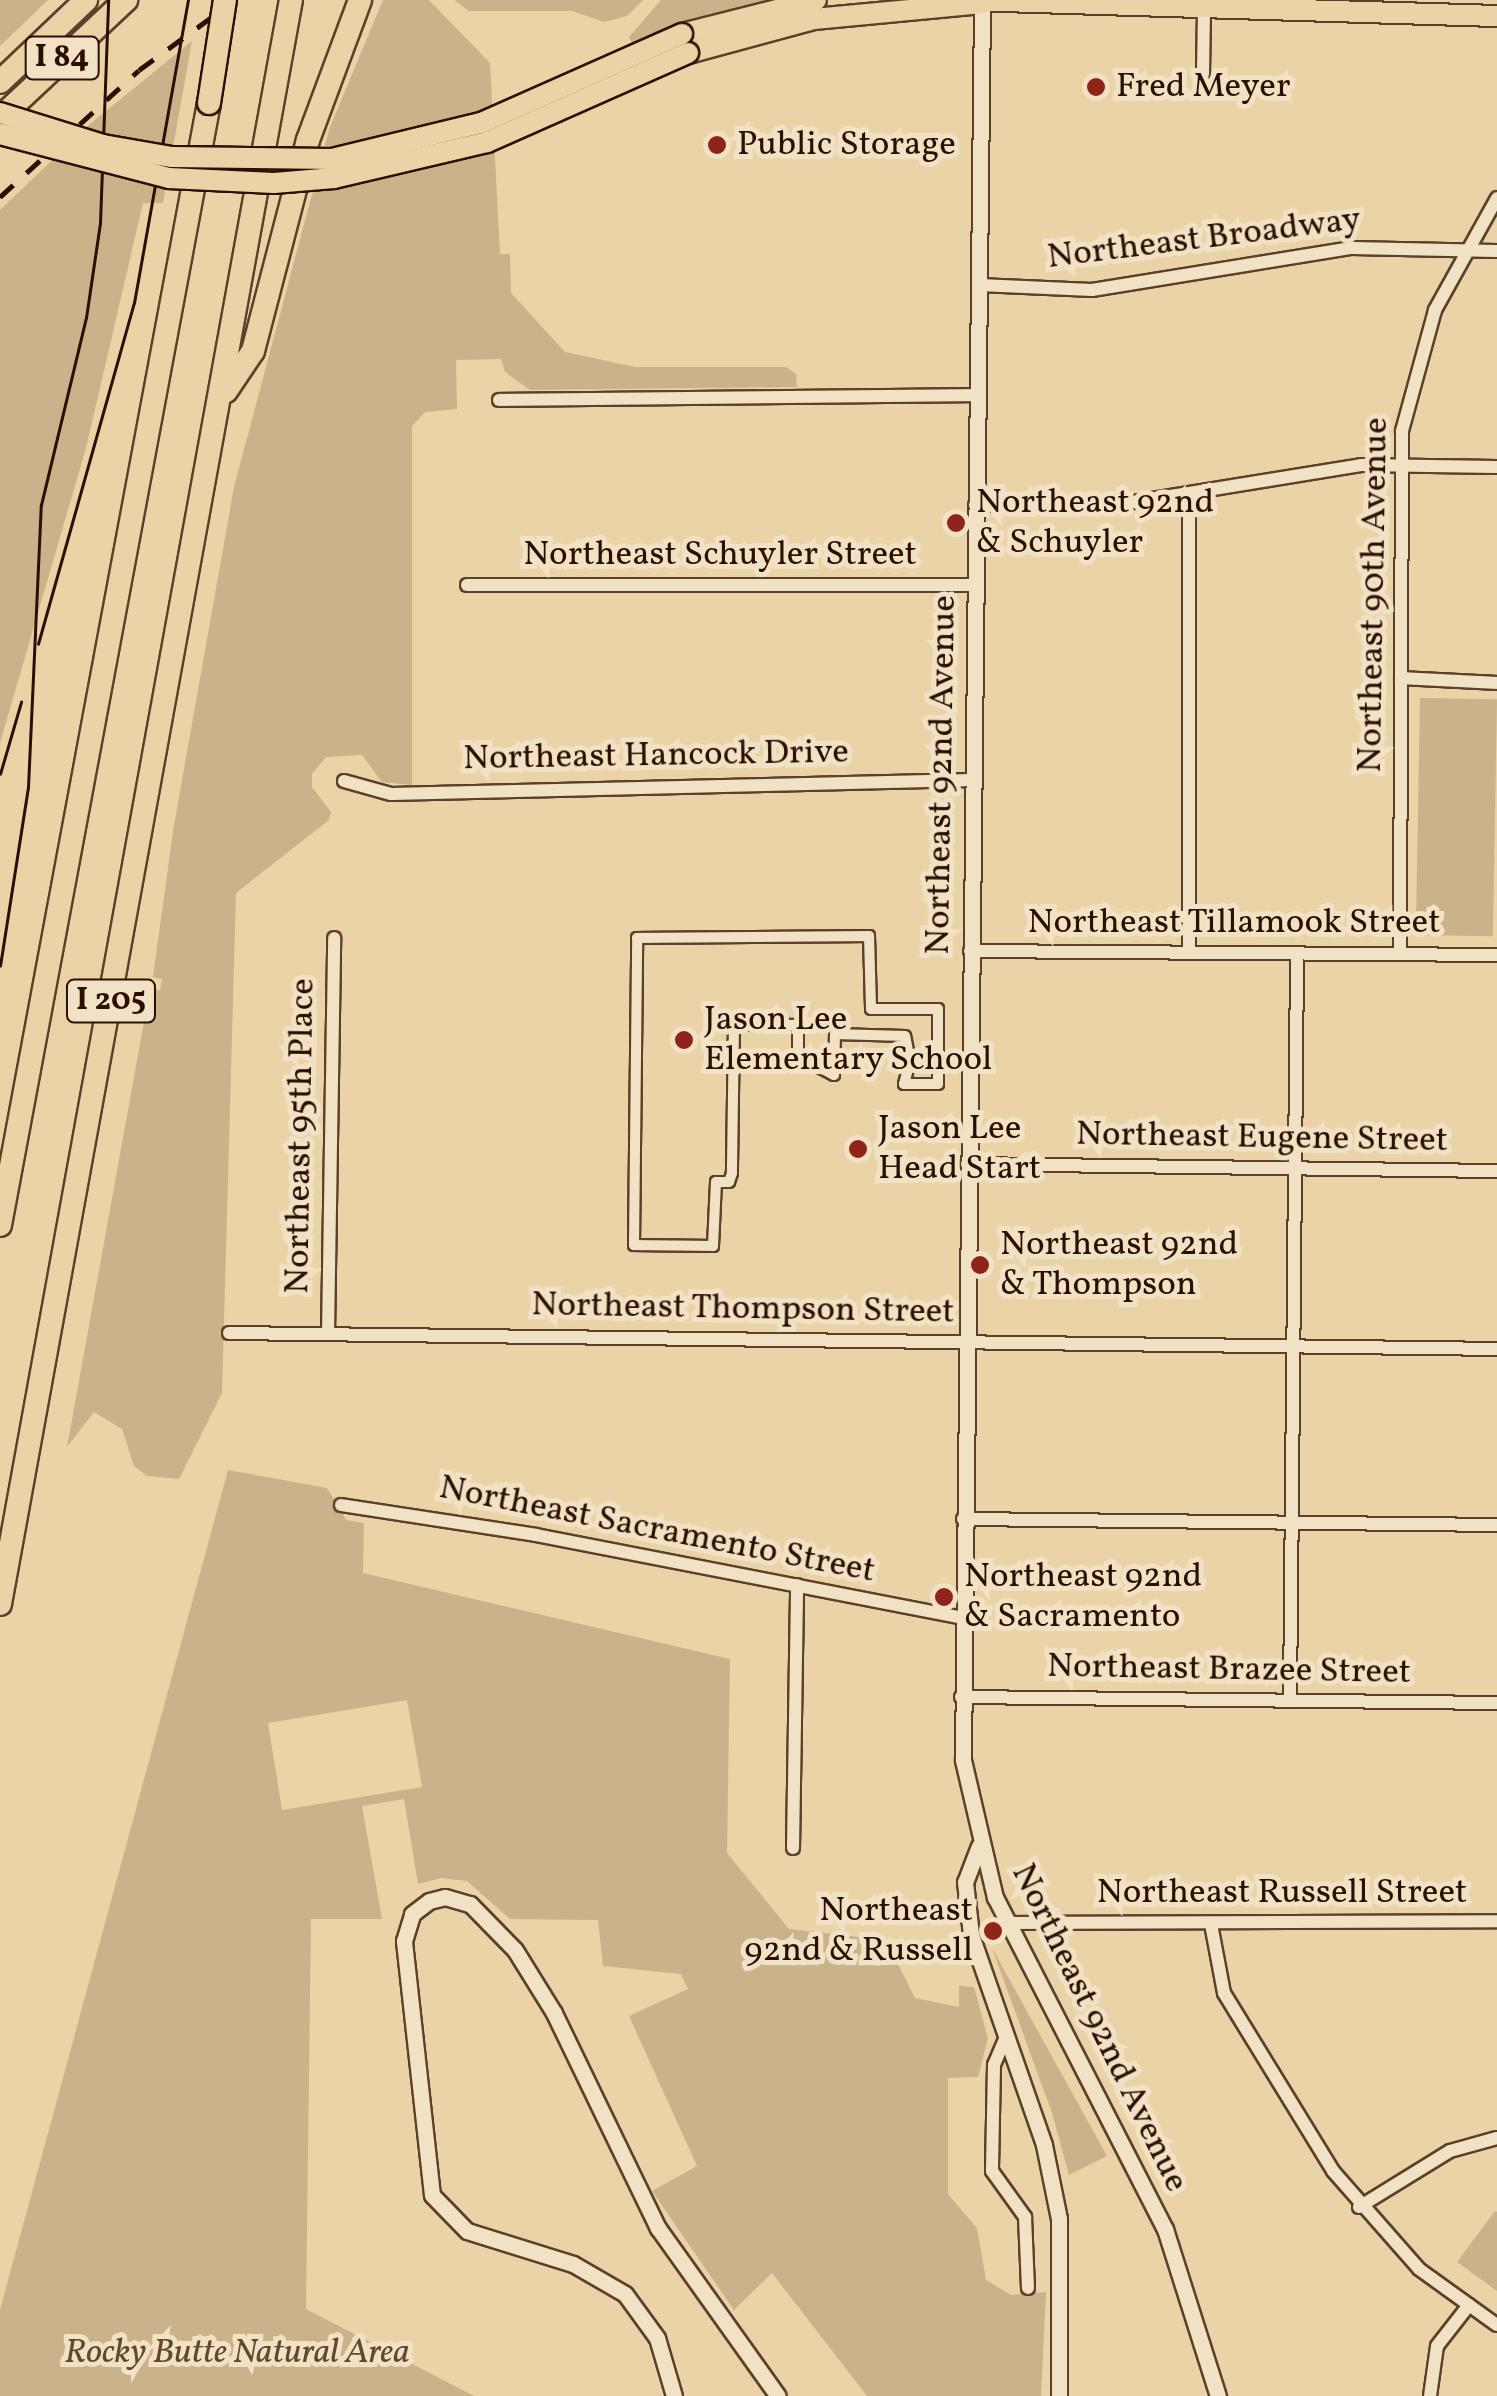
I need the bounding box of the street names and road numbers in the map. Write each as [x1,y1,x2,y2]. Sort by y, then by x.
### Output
road number: I 84 [24,31,100,85]
street label: Northeast Broadway [1045,199,1363,279]
street label: Northeast 90th Avenue [1350,417,1398,773]
street label: Northeast Schuyler Street [523,534,917,576]
street label: Northeast 92nd Avenue [918,595,966,955]
street label: Northeast Hancock Drive [463,732,849,780]
street label: Northeast Tillamook Street [1027,902,1441,944]
road number: I 205 [64,974,158,1028]
street label: Northeast 95th Place [277,978,325,1294]
street label: Northeast Eugene Street [1076,1114,1448,1162]
street label: Northeast Thompson Street [531,1284,955,1334]
street label: Northeast Sacramento Street [436,1467,878,1593]
street label: Northeast Brazee Street [1047,1646,1411,1694]
street label: Northeast 92nd Avenue [1001,1857,1197,2199]
street label: Northeast Russell Street [1097,1872,1467,1914]

